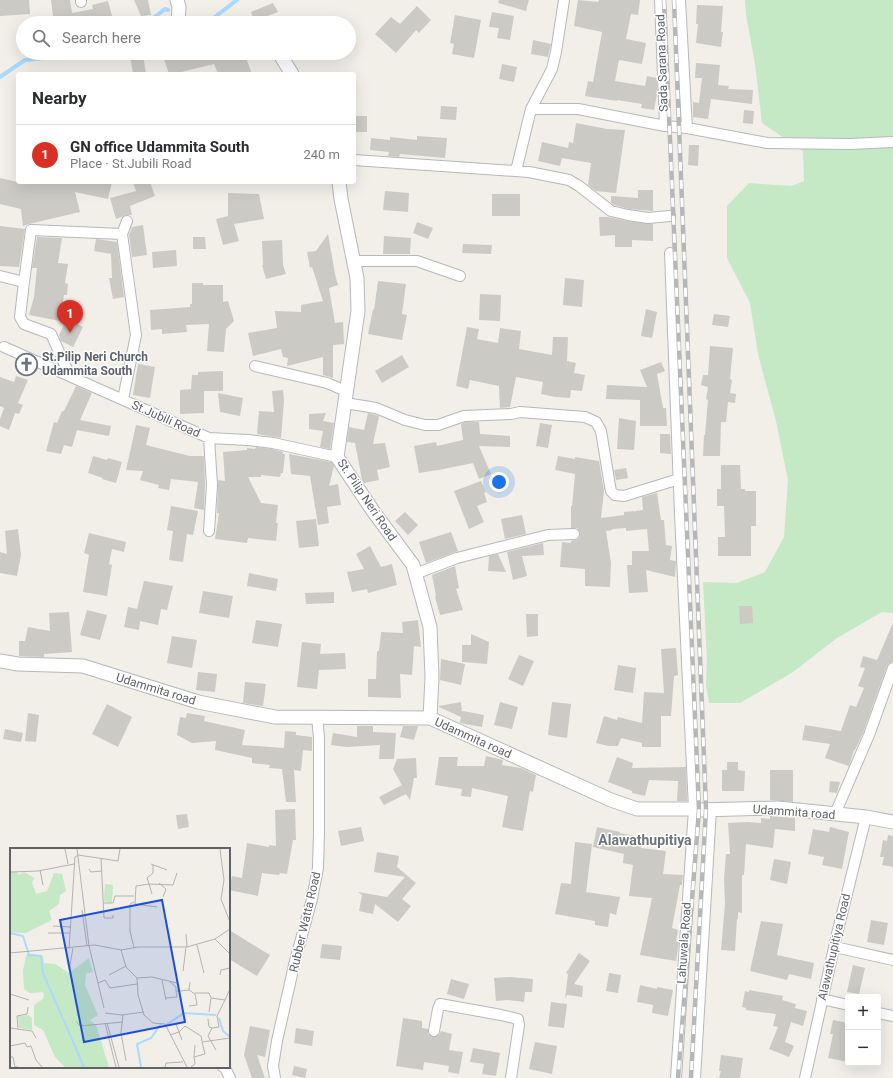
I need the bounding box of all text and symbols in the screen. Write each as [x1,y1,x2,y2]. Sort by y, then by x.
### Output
street label: Sada Sarana Road [653,14,671,112]
search box [16,16,356,60]
icon: search [30,27,52,49]
text: Search here [62,29,141,47]
text: Nearby [32,88,87,108]
text: GN office Udammita South [70,138,249,156]
text: 1 [41,147,49,162]
text: 240 m [303,147,340,162]
text: Place · St.Jubili Road [70,156,192,171]
pin: 1 [57,300,83,333]
place label: St.Pilip Neri Church Udammita South [42,350,148,378]
church icon: St.Pilip Neri Church Udammita South [13,351,39,377]
street label: St.Jubili Road [130,398,202,440]
street label: St. Pilip Neri Road [334,456,400,544]
your location [489,472,509,492]
street label: Udammita road [114,670,198,708]
street label: Udammita road [432,715,514,761]
street label: Udammita road [752,802,836,822]
district label: Alawathupitiya [598,832,692,848]
inset map [10,848,230,1068]
street label: Rubber Watta Road [287,870,323,974]
street label: Alawathupitiya Road [815,892,853,1002]
street label: Lahuwala Road [674,902,694,984]
map controls [845,994,881,1066]
button: + [845,994,881,1030]
button: − [845,1030,881,1066]

